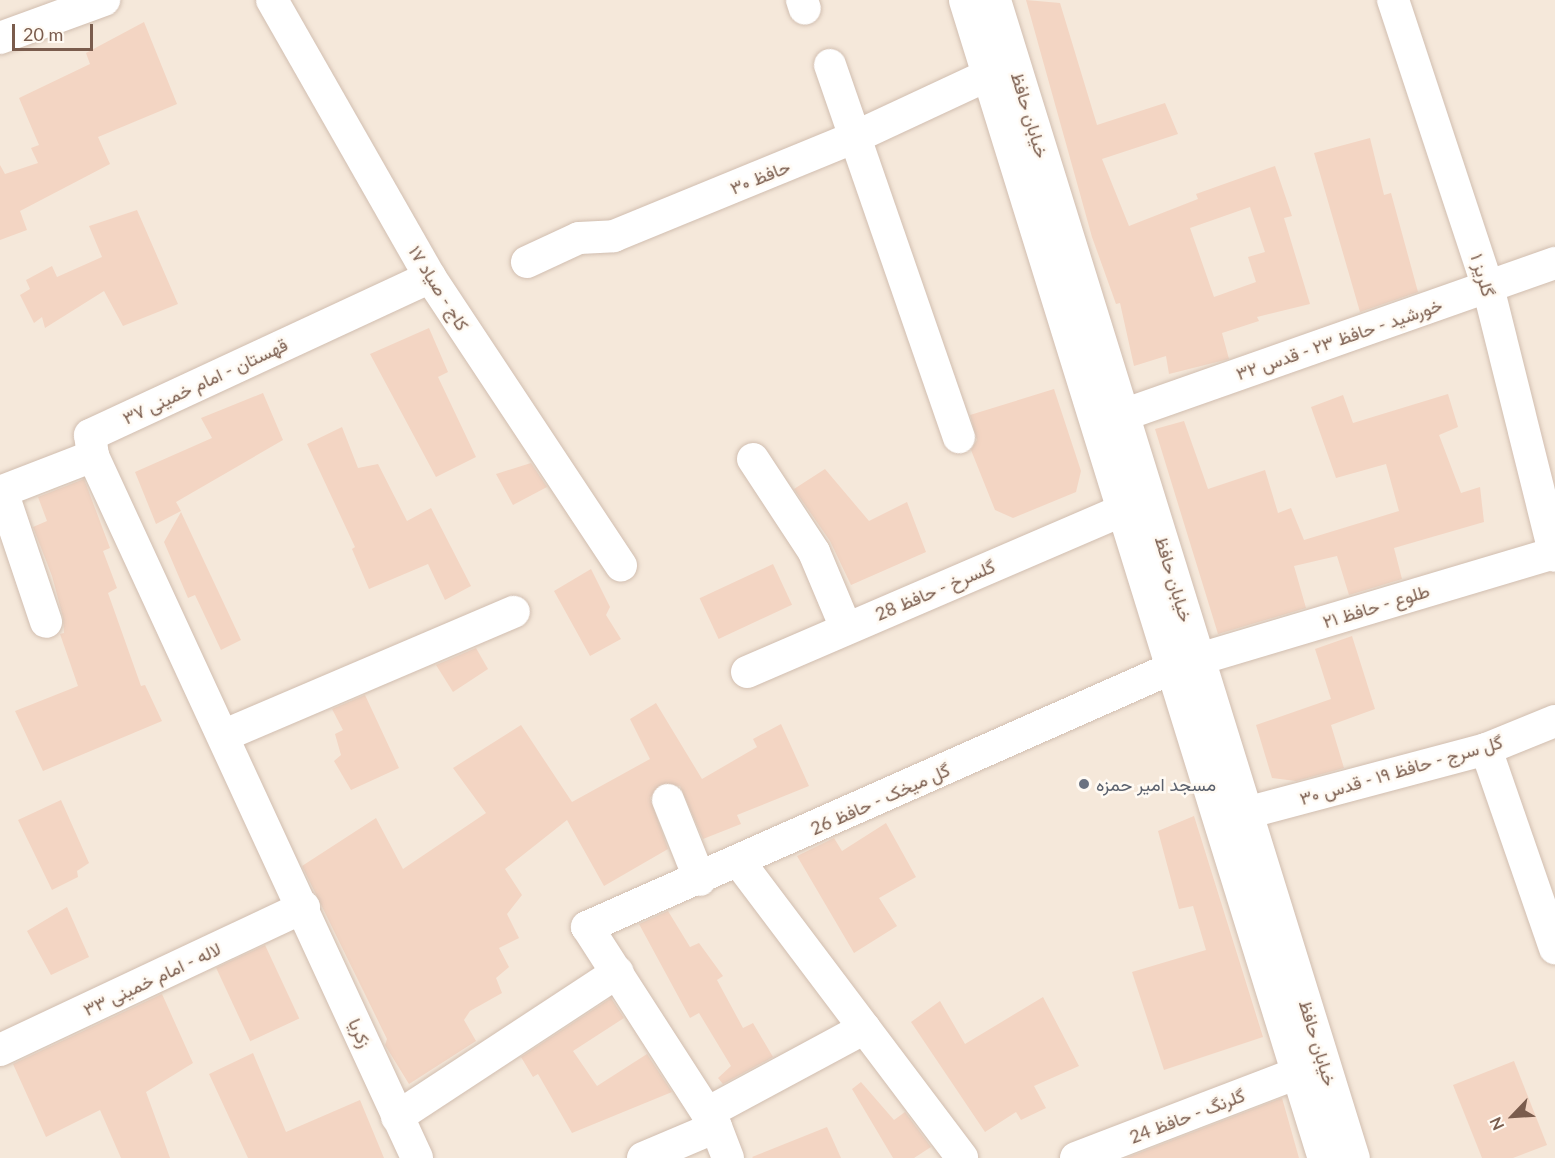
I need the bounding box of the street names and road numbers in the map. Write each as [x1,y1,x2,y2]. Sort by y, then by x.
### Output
street label: خیابان حافظ [1007,69,1053,161]
street label: حافظ ۳۰ [727,155,793,199]
street label: کاج - صیاد ۱۷ [404,242,474,334]
street label: گلریز ۱ [1466,251,1500,299]
street label: خورشید - حافظ ۲۳ - قدس ۳۲ [1233,294,1445,384]
street label: قهستان - امام خمینی ۳۷ [119,333,291,429]
street label: خیابان حافظ [1151,533,1197,625]
street label: گلسرخ - حافظ 28 [872,555,998,625]
street label: طلوع - حافظ ۲۱ [1320,580,1432,632]
street label: گل سرج - حافظ ۱۹ - قدس ۳۰ [1297,731,1505,809]
street label: گل میخک - حافظ 26 [807,759,953,839]
street label: لاله - امام خمینی ۳۳ [80,938,224,1020]
street label: خیابان حافظ [1295,997,1341,1089]
street label: زکریا [344,1015,376,1051]
street label: گلرنگ - حافظ 24 [1126,1084,1248,1148]

